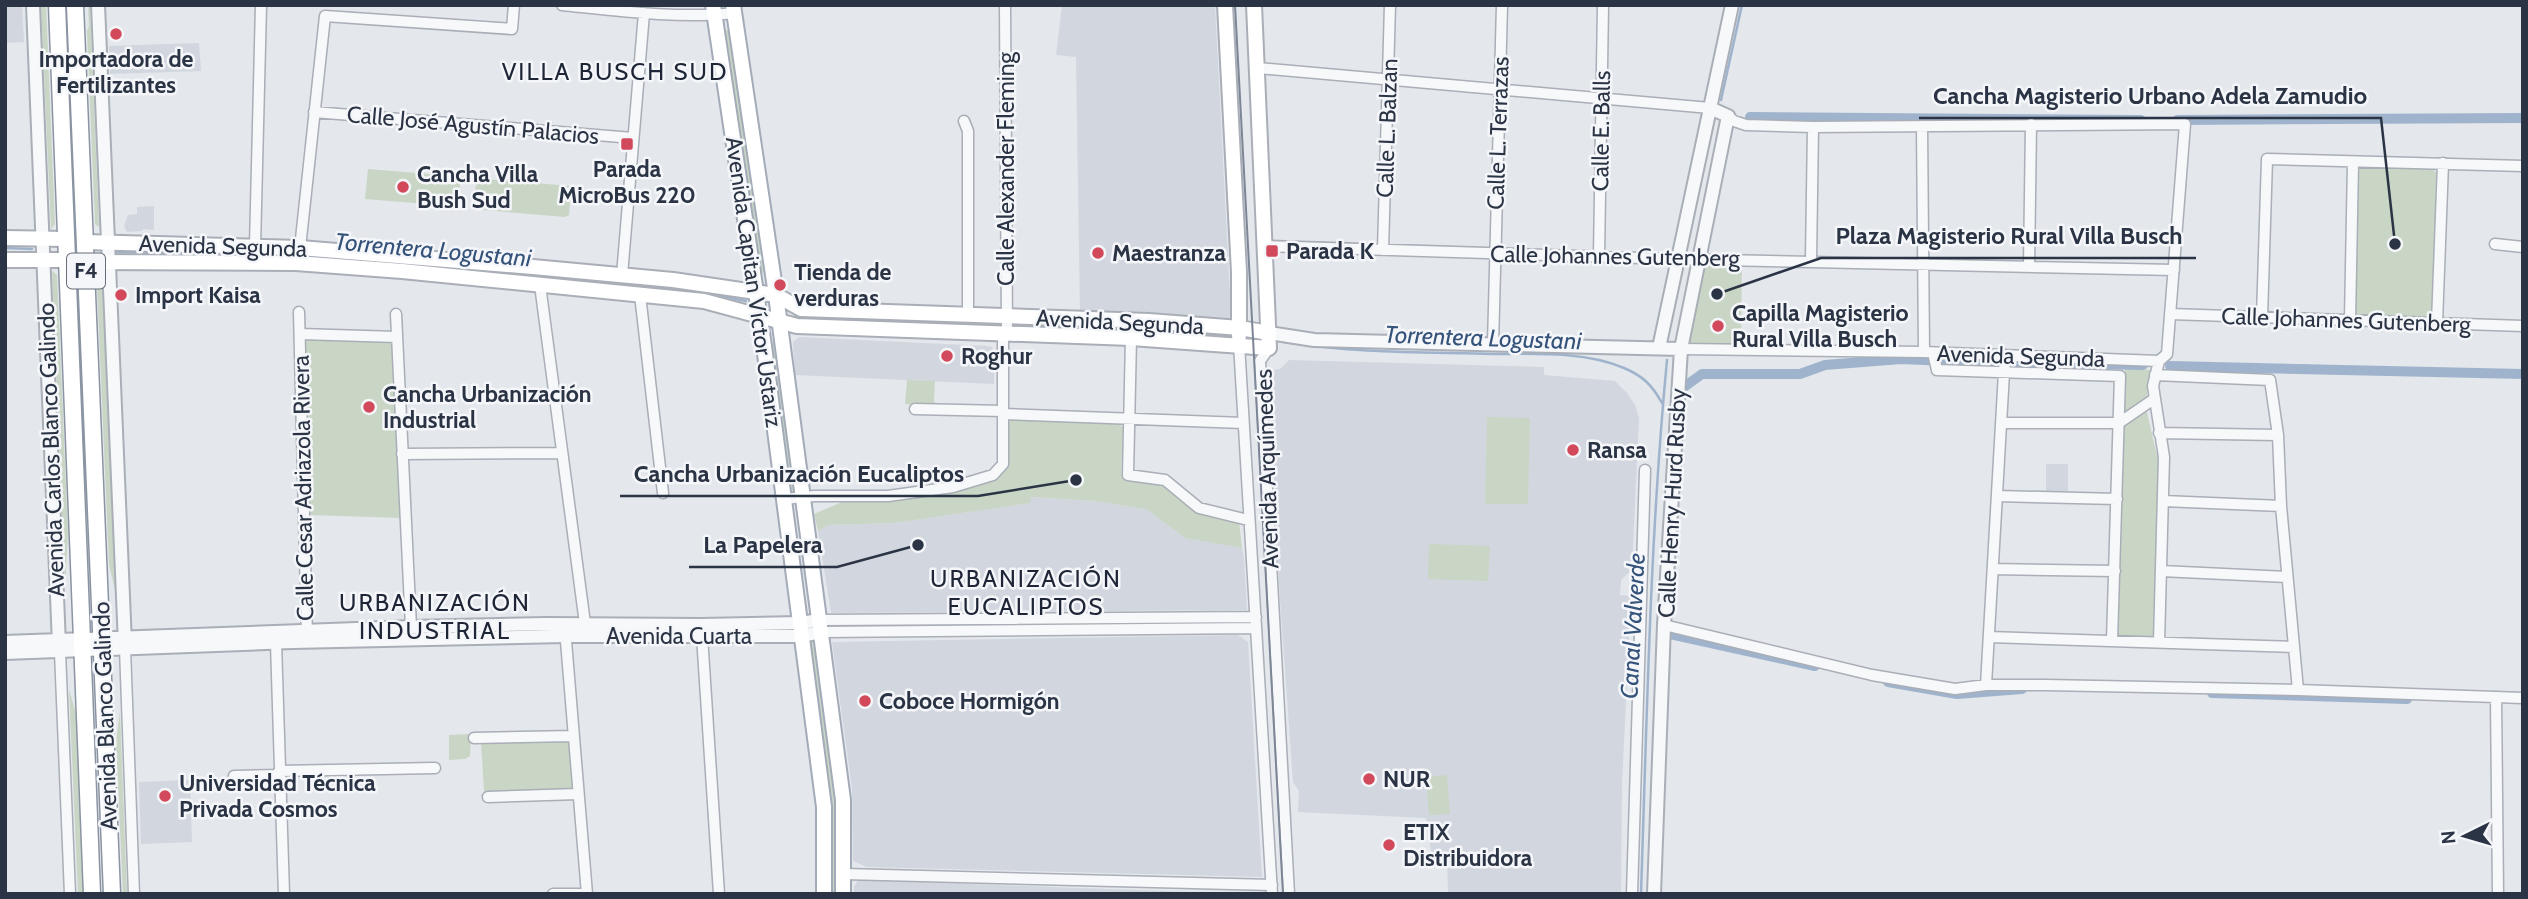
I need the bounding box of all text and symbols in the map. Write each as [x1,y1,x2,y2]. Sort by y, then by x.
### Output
marker: Importadora de Fertilizantes [108,26,124,42]
place label: Importadora de Fertilizantes [39,45,194,99]
street label: Calle Alexander Fleming [992,51,1020,286]
street label: Calle L. Terrazas [1481,56,1515,210]
district label: VILLA BUSCH SUD [502,57,728,86]
street label: Calle L. Balzan [1371,58,1403,198]
street label: Calle E. Balls [1586,70,1616,192]
callout: Cancha Magisterio Urbano Adela Zamudio [1919,73,2381,118]
text: Cancha Magisterio Urbano Adela Zamudio [1933,81,2367,110]
street label: Calle José Agustín Palacios [346,100,600,150]
street label: Avenida Capitan Víctor Ustariz [720,135,788,429]
marker: Parada MicroBus 220 [619,136,635,152]
place label: Parada MicroBus 220 [558,155,696,209]
place label: Cancha Villa Bush Sud [417,160,539,214]
marker: Cancha Villa Bush Sud [395,179,411,195]
callout: Plaza Magisterio Rural Villa Busch [1821,213,2196,258]
text: Plaza Magisterio Rural Villa Busch [1835,221,2183,250]
water label: Torrentera Logustani [334,226,533,273]
street label: Avenida Segunda [138,229,308,263]
place label: Parada K [1286,237,1375,265]
place label: Maestranza [1112,239,1226,267]
street label: Calle Johannes Gutenberg [1490,240,1741,272]
marker: Parada K [1264,243,1280,259]
marker: Maestranza [1090,245,1106,261]
road number: F4 [67,254,105,288]
place label: Tienda de verduras [794,258,892,312]
marker: Tienda de verduras [772,277,788,293]
place label: Import Kaisa [135,281,261,309]
marker: Import Kaisa [113,287,129,303]
place label: Capilla Magisterio Rural Villa Busch [1732,299,1909,353]
street label: Avenida Carlos Blanco Galindo [32,302,70,598]
street label: Calle Johannes Gutenberg [2221,302,2472,338]
street label: Avenida Segunda [1035,304,1205,340]
marker: Capilla Magisterio Rural Villa Busch [1710,318,1726,334]
water label: Torrentera Logustani [1384,320,1583,355]
street label: Avenida Segunda [1936,339,2106,373]
place label: Roghur [961,342,1033,370]
marker: Roghur [939,348,955,364]
street label: Calle Cesar Adriazola Rivera [287,355,319,621]
street label: Avenida Arquímedes [1250,369,1284,569]
place label: Cancha Urbanización Industrial [383,380,592,434]
street label: Calle Henry Hurd Rusby [1652,387,1692,618]
marker: Cancha Urbanización Industrial [361,399,377,415]
place label: Ransa [1587,436,1647,464]
marker: Ransa [1565,442,1581,458]
callout: Cancha Urbanización Eucaliptos [620,451,978,496]
text: Cancha Urbanización Eucaliptos [634,459,964,488]
callout: La Papelera [689,522,837,567]
text: La Papelera [703,530,823,559]
water label: Canal Valverde [1614,552,1651,700]
district label: URBANIZACIÓN EUCALIPTOS [930,564,1122,621]
district label: URBANIZACIÓN INDUSTRIAL [339,588,531,645]
street label: Avenida Blanco Galindo [87,601,123,831]
street label: Avenida Cuarta [606,622,752,650]
place label: Coboce Hormigón [879,687,1059,715]
marker: Coboce Hormigón [857,693,873,709]
place label: NUR [1383,765,1431,793]
place label: Universidad Técnica Privada Cosmos [179,769,376,823]
marker: NUR [1361,771,1377,787]
marker: Universidad Técnica Privada Cosmos [157,788,173,804]
north arrow [2430,801,2500,871]
place label: ETIX Distribuidora [1403,818,1533,872]
text: N [2437,830,2461,845]
marker: ETIX Distribuidora [1381,837,1397,853]

